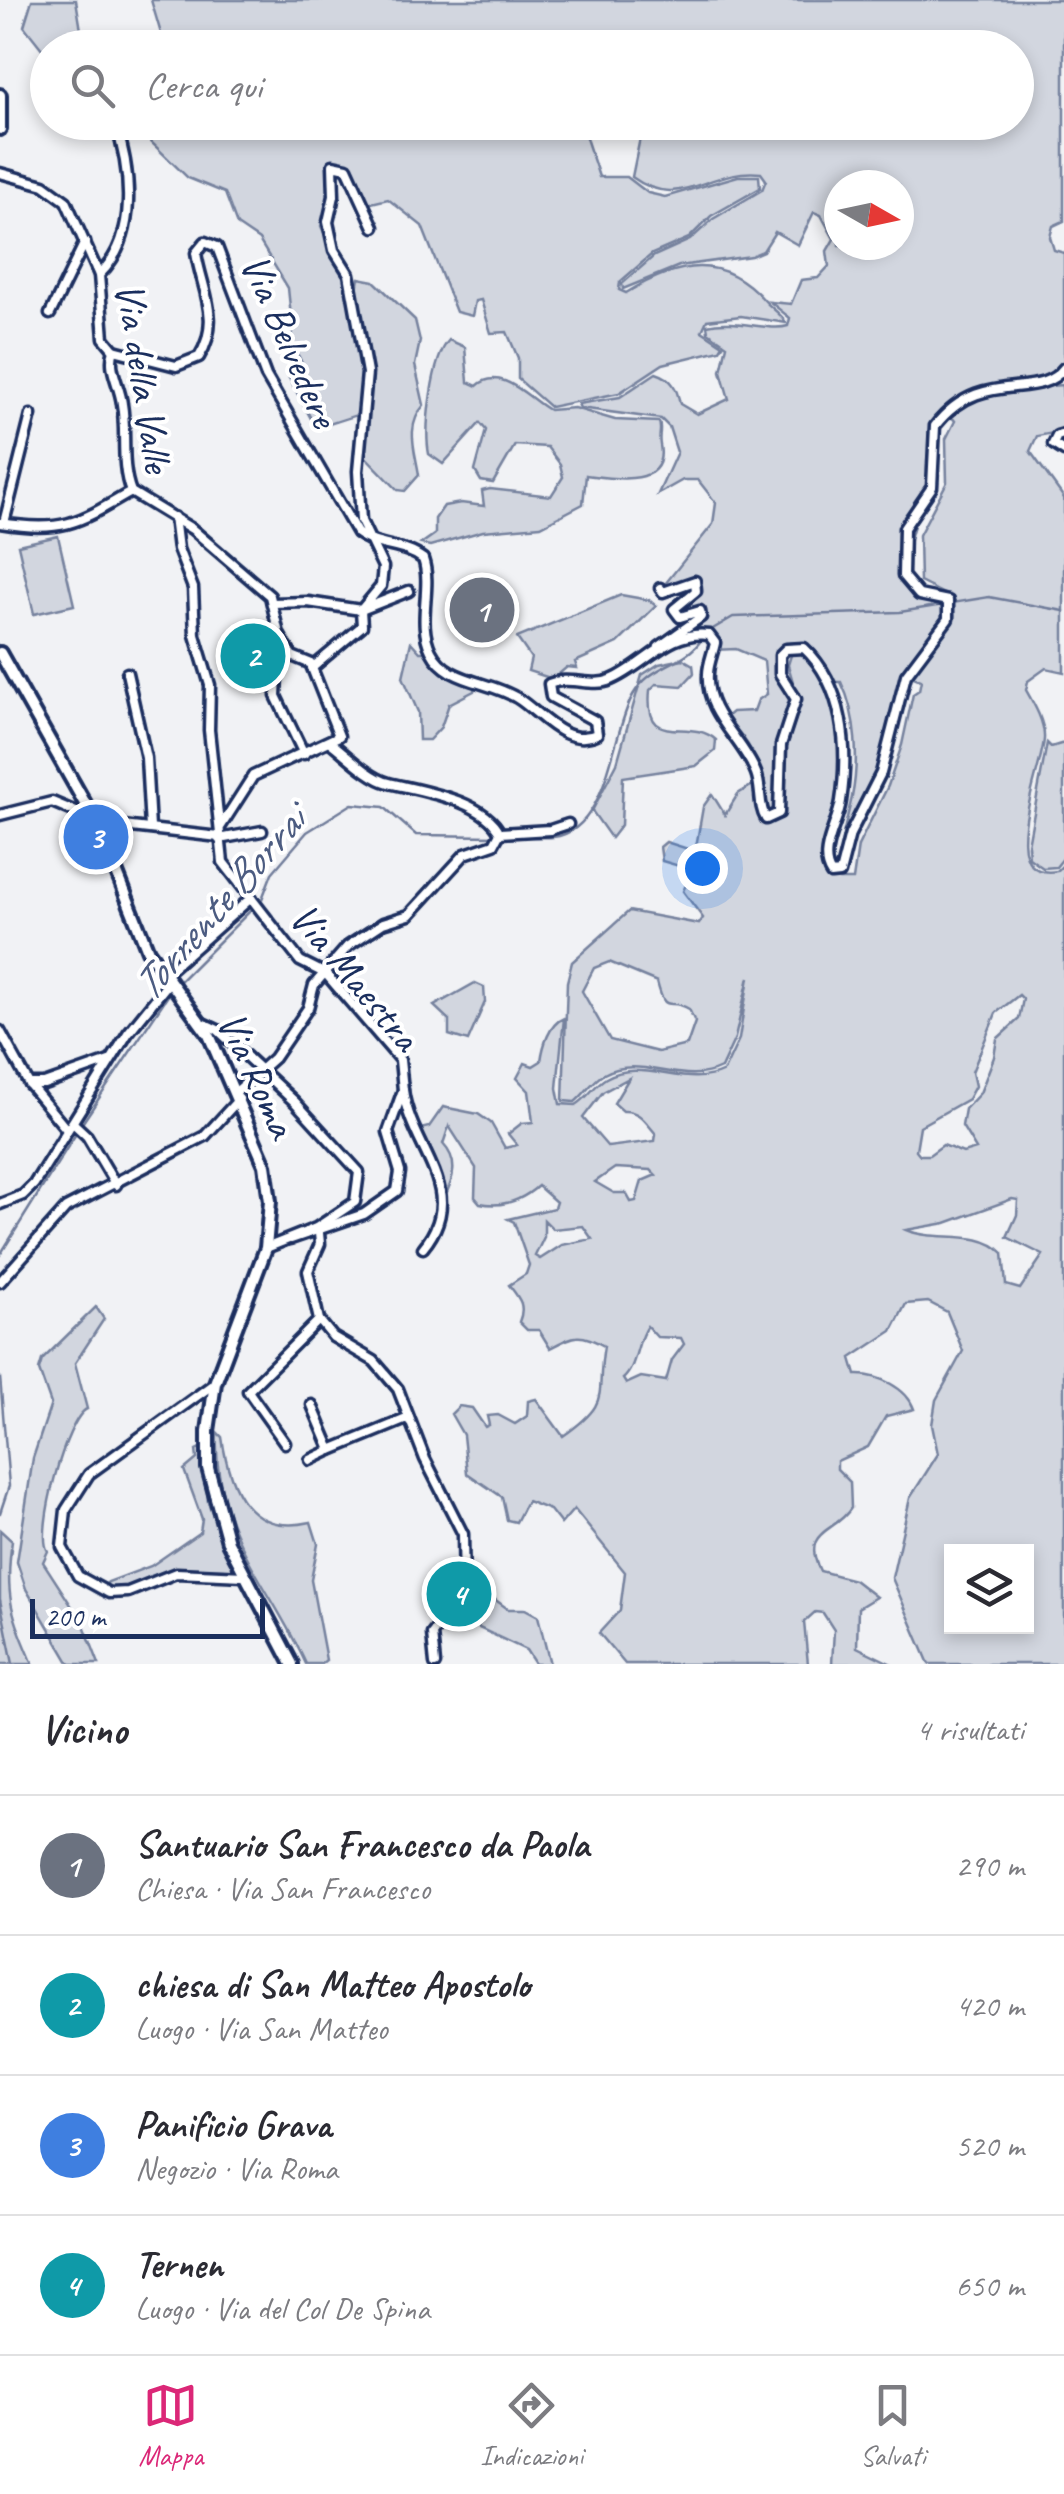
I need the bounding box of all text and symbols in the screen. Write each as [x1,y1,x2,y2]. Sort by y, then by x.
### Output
search box [30,30,1034,140]
icon: search [65,58,120,113]
text: Cerca qui [145,62,262,109]
north arrow [824,170,914,260]
street label: Via Belvedere [228,246,352,438]
street label: Via della Valle [102,279,185,478]
pin: 1 [450,572,514,648]
pin: 2 [220,618,286,694]
water label: Torrente Borrai [118,787,325,1013]
pin: 3 [64,800,128,874]
your location [677,843,728,894]
street label: Via Maestra [278,892,434,1064]
street label: Via Roma [205,1003,310,1149]
map controls [944,1544,1034,1634]
button: layers [944,1544,1034,1634]
pin: 4 [426,1556,492,1632]
scale bar [30,1594,265,1638]
text: 200 m [45,1599,105,1634]
text: Vicino [40,1703,127,1756]
text: 4 risultati [916,1709,1024,1750]
text: Santuario San Francesco da Paola [135,1821,589,1868]
text: 1 [65,1845,80,1886]
text: 290 m [955,1845,1024,1886]
text: Chiesa · Via San Francesco [135,1868,430,1909]
text: chiesa di San Matteo Apostolo [135,1961,530,2008]
text: 2 [65,1985,80,2026]
text: 420 m [955,1985,1024,2026]
text: Luogo · Via San Matteo [135,2008,388,2049]
text: Panificio Grava [135,2101,331,2148]
text: 3 [65,2125,80,2166]
text: 520 m [955,2125,1024,2166]
text: Negozio · Via Roma [135,2148,338,2189]
text: Ternen [135,2241,223,2288]
text: 4 [65,2265,80,2306]
text: 650 m [955,2265,1024,2306]
text: Luogo · Via del Col De Spina [135,2288,430,2329]
tab: Mappa [138,2378,203,2473]
tab: Indicazioni [480,2378,583,2473]
tab: Salvati [860,2378,926,2473]

